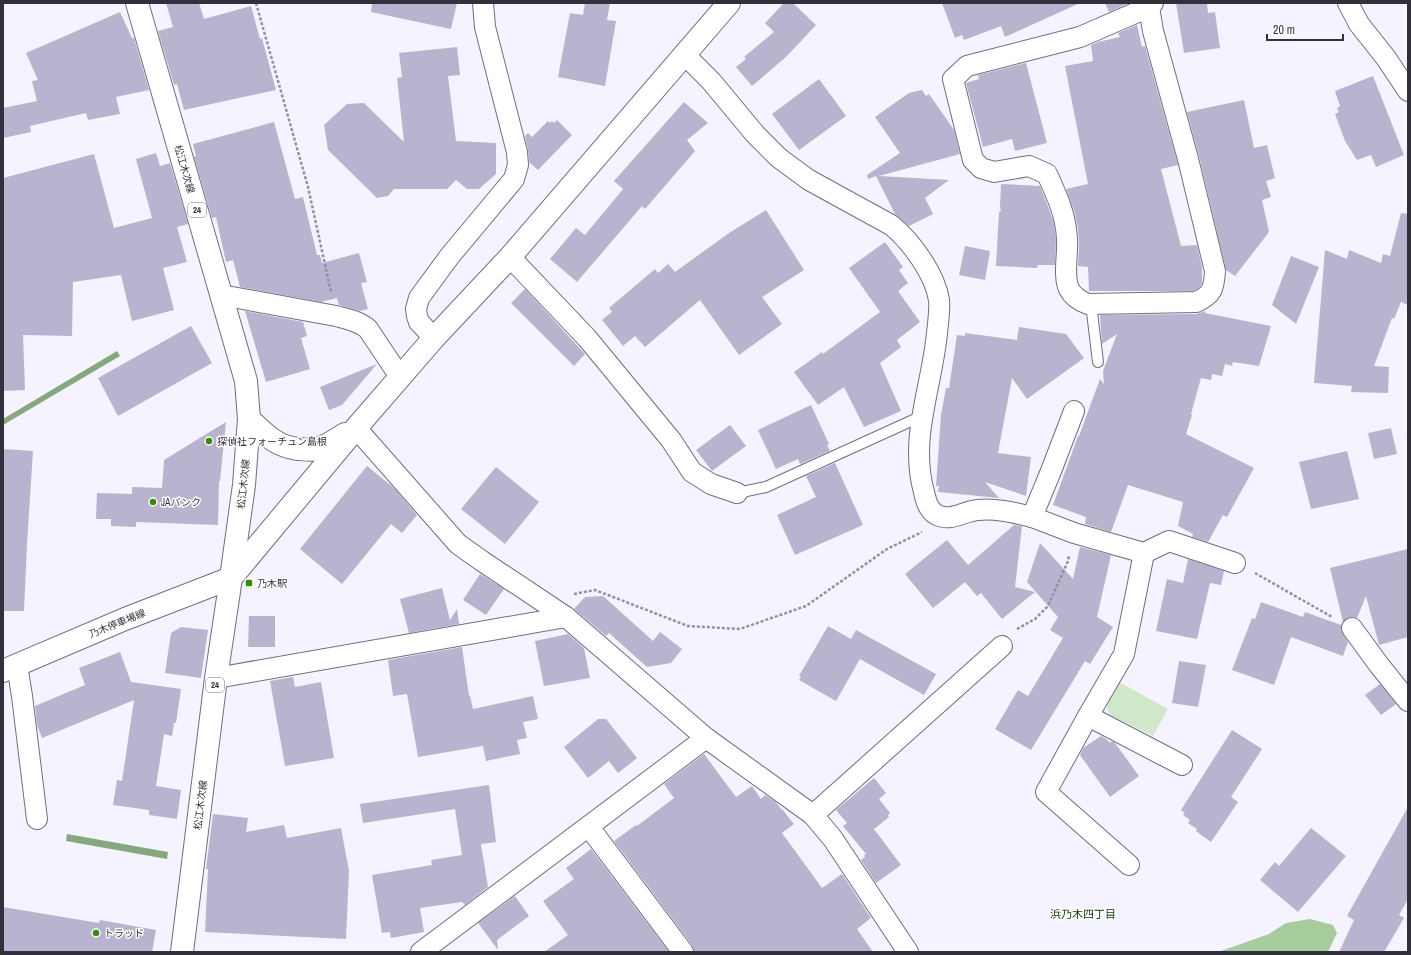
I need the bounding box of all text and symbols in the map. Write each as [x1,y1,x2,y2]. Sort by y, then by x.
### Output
scale bar [1267,16,1343,42]
text: 20 m [1273,22,1295,38]
street label: 松江木次線 [171,143,198,195]
road number: 24 [188,203,206,217]
place label: 探偵社フォーチュン島根 [217,435,327,448]
marker: 探偵社フォーチュン島根 [204,436,214,446]
street label: 松江木次線 [234,459,253,510]
place label: JAバンク [161,496,201,509]
marker: JAバンク [148,497,158,507]
place label: 乃木駅 [257,577,288,590]
marker: 乃木駅 [244,578,254,588]
street label: 乃木停車場線 [87,606,147,641]
road number: 24 [206,678,224,692]
street label: 松江木次線 [191,779,210,831]
district label: 浜乃木四丁目 [1050,907,1116,921]
place label: トラッド [104,927,144,940]
marker: トラッド [91,928,101,938]

